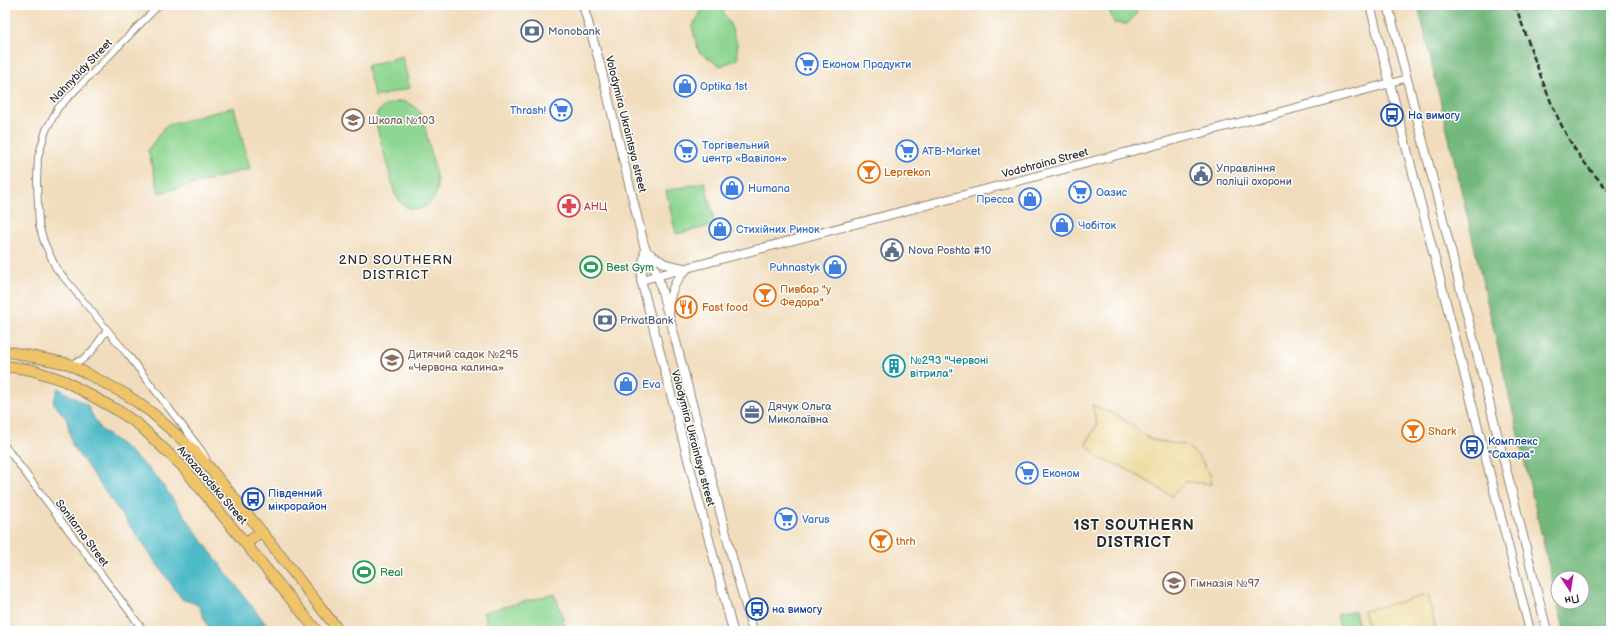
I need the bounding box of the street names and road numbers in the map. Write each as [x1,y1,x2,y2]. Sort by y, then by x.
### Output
street label: Nahnybidy Street [47,36,115,106]
street label: Volodymira Ukraintsya street [603,54,649,194]
street label: Vodohraina Street [1000,145,1090,181]
street label: Volodymira Ukraintsya street [669,368,718,508]
street label: Avtozavodska Street [174,443,250,527]
street label: Sanitarna Street [53,497,112,569]

